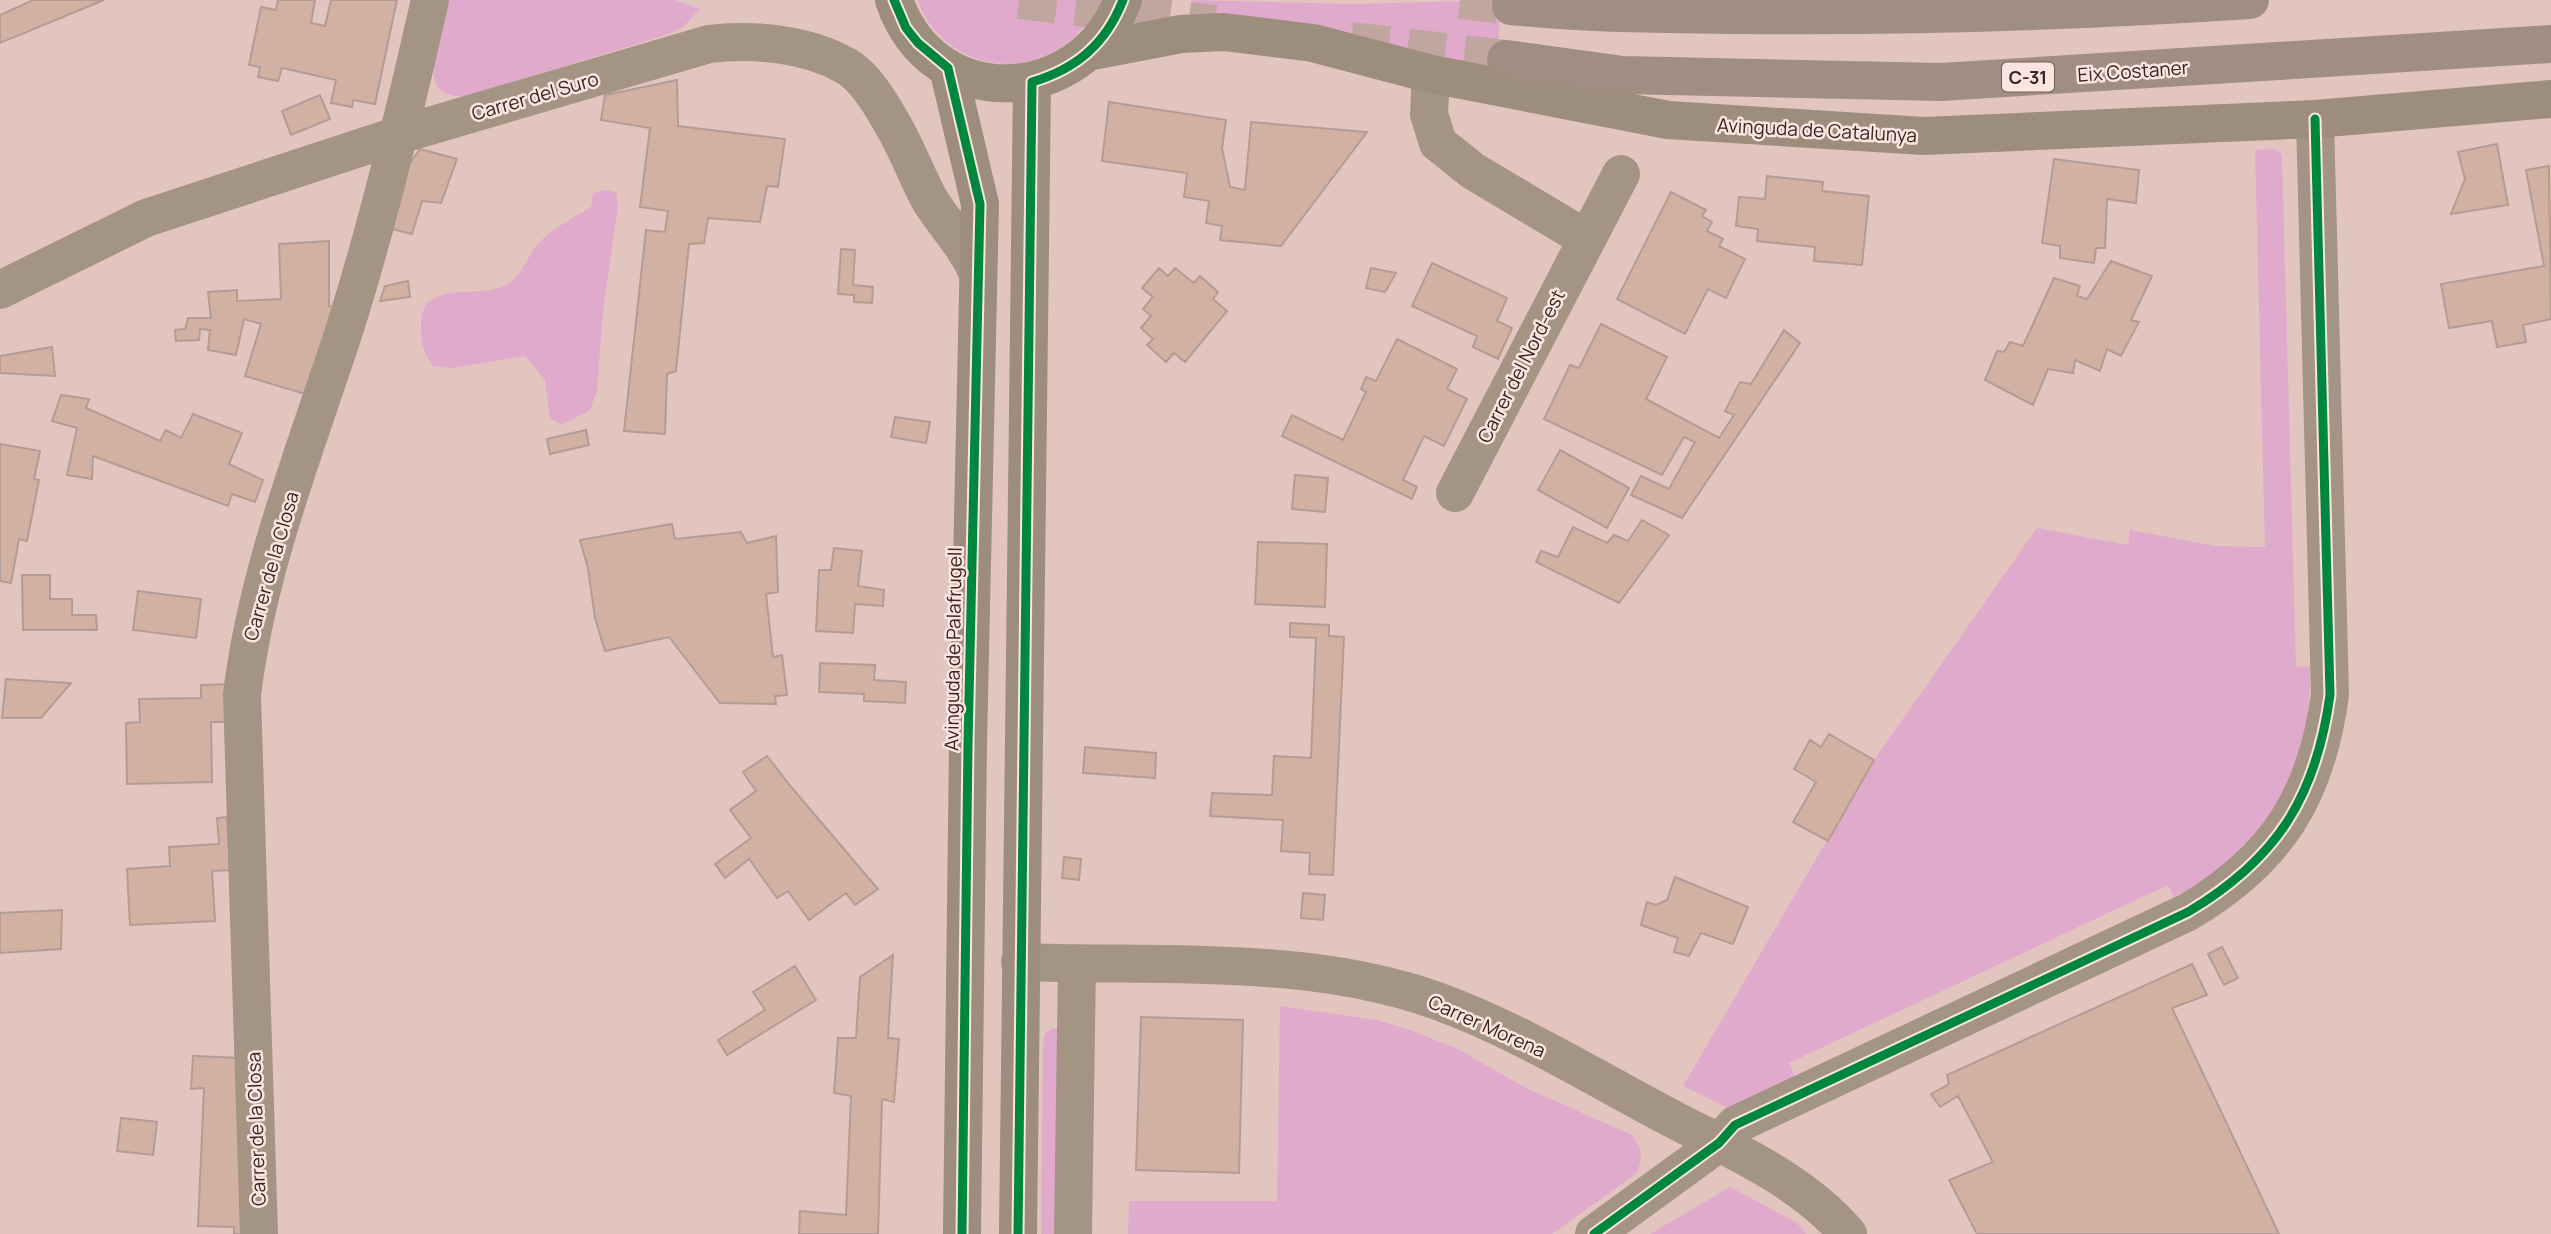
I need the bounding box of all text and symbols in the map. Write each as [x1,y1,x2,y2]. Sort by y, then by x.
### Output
street label: Eix Costaner [2077,54,2189,88]
road number: C-31 [2002,62,2054,92]
street label: Carrer del Suro [468,65,602,127]
street label: Avinguda de Catalunya [1716,112,1918,148]
street label: Carrer del Nord-est [1471,285,1571,447]
street label: Carrer de la Closa [237,488,305,644]
street label: Avinguda de Palafrugell [938,547,968,751]
street label: Carrer Morena [1424,989,1550,1063]
street label: Carrer de la Closa [240,1052,272,1206]

